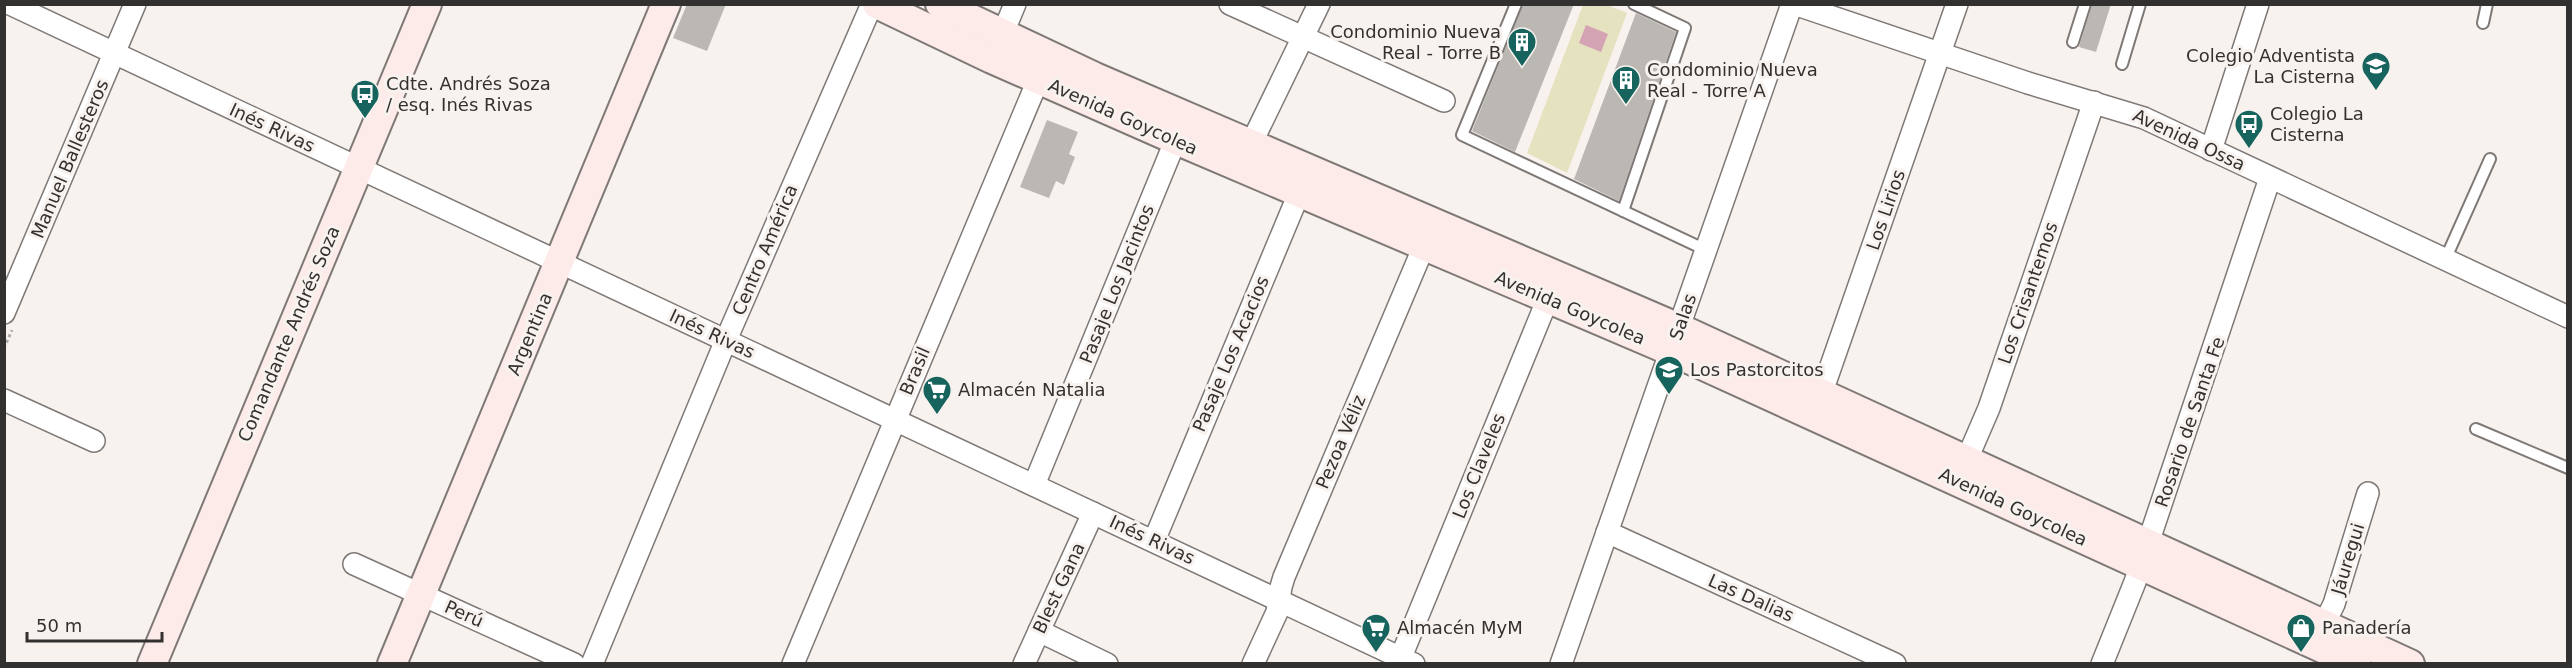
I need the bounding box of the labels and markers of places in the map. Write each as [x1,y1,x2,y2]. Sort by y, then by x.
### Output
place label: Condominio Nueva Real - Torre B [1330,21,1501,63]
building icon: Condominio Nueva Real - Torre B [1506,26,1538,68]
place label: Colegio Adventista La Cisterna [2186,45,2355,87]
school or university icon: Colegio Adventista La Cisterna [2360,50,2392,92]
place label: Condominio Nueva Real - Torre A [1647,59,1818,101]
building icon: Condominio Nueva Real - Torre A [1610,64,1642,106]
place label: Cdte. Andrés Soza / esq. Inés Rivas [386,73,551,115]
bus stop icon: Cdte. Andrés Soza / esq. Inés Rivas [349,78,381,120]
place label: Colegio La Cisterna [2270,103,2364,145]
bus stop icon: Colegio La Cisterna [2233,108,2265,150]
school or university icon: Los Pastorcitos [1653,354,1685,396]
place label: Los Pastorcitos [1690,359,1824,380]
supermarket icon: Almacén Natalia [921,374,953,416]
place label: Almacén Natalia [958,379,1106,400]
supermarket icon: Almacén MyM [1360,612,1392,654]
shop icon: Panadería [2285,612,2317,654]
place label: Almacén MyM [1397,617,1523,638]
place label: Panadería [2322,617,2411,638]

